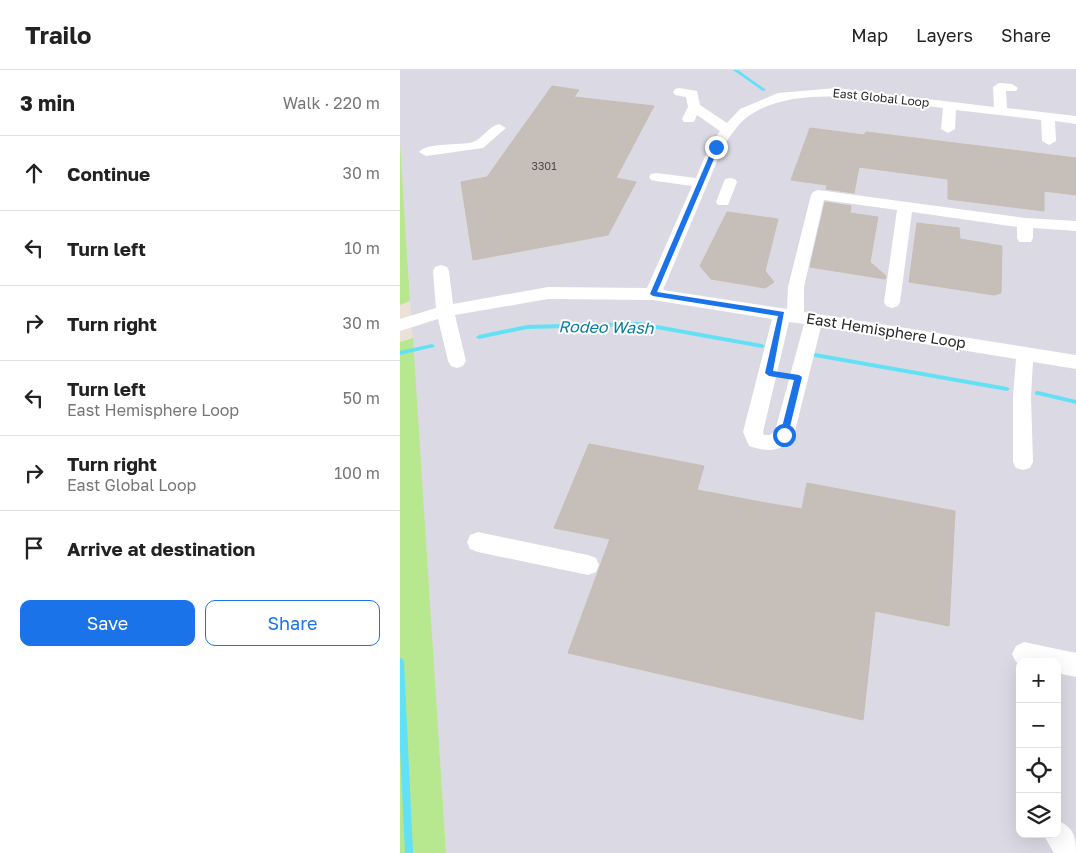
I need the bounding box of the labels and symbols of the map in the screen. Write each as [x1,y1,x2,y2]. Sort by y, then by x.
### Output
street label: East Global Loop [832,85,930,110]
route end [705,136,728,159]
house number: 3301 [531,159,557,172]
street label: East Hemisphere Loop [805,308,967,352]
water label: Rodeo Wash [558,316,655,338]
route start [773,424,796,447]

